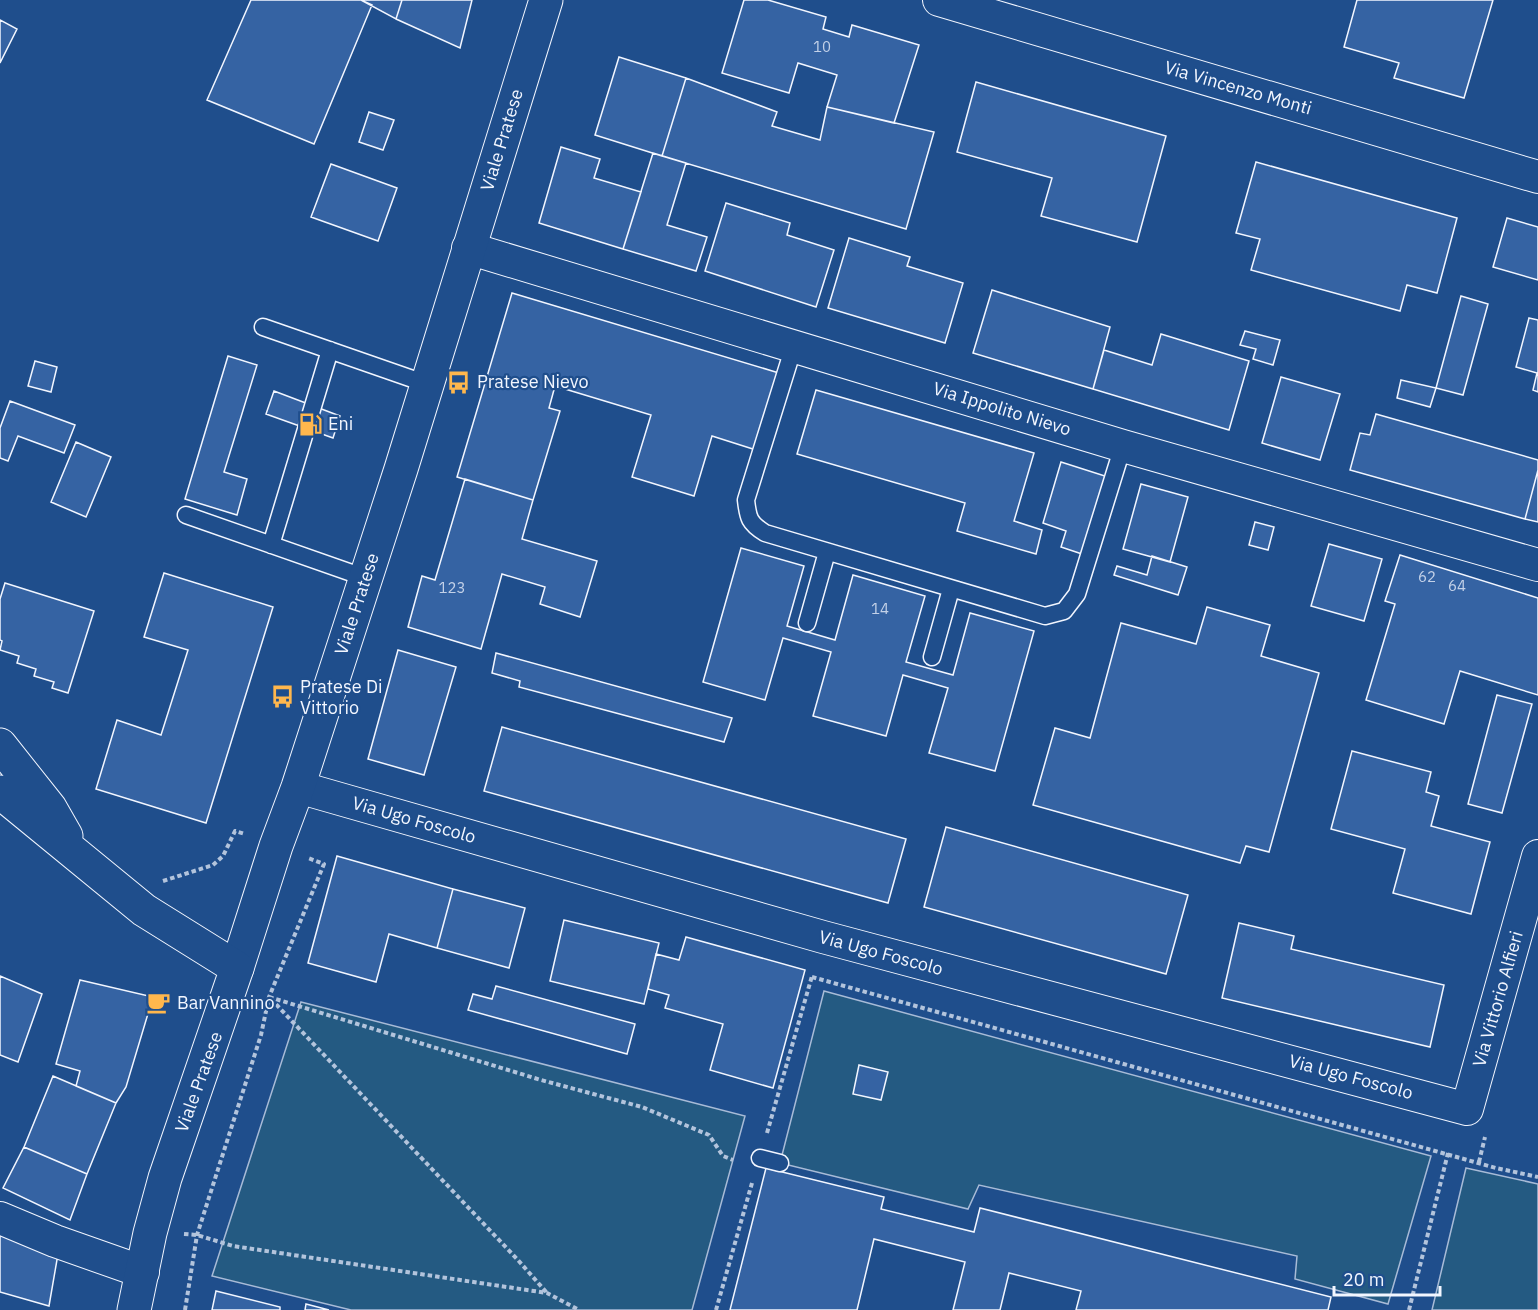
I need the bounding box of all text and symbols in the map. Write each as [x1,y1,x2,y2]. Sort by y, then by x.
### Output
house number: 10 [813,37,831,56]
street label: Via Vincenzo Monti [1162,55,1315,120]
street label: Viale Pratese [475,86,528,194]
bus stop icon: Pratese Nievo [446,369,472,395]
place label: Pratese Nievo [477,370,589,393]
street label: Via Ippolito Nievo [930,377,1074,440]
fuel station icon: Eni [297,411,323,437]
place label: Eni [328,412,353,435]
street label: Viale Pratese [329,550,384,658]
house number: 62 [1418,567,1436,586]
house number: 64 [1448,576,1466,595]
house number: 123 [438,578,466,597]
house number: 14 [871,599,889,618]
place label: Pratese Di Vittorio [300,675,382,719]
bus stop icon: Pratese Di Vittorio [269,684,295,710]
street label: Via Ugo Foscolo [350,791,479,848]
street label: Via Ugo Foscolo [817,925,946,980]
street label: Via Vittorio Alfieri [1467,928,1528,1069]
cafe icon: Bar Vannino [146,990,172,1016]
place label: Bar Vannino [177,991,275,1014]
street label: Viale Pratese [170,1028,227,1135]
street label: Via Ugo Foscolo [1287,1049,1416,1104]
scale bar [1334,1259,1440,1297]
text: 20 m [1343,1268,1385,1291]

